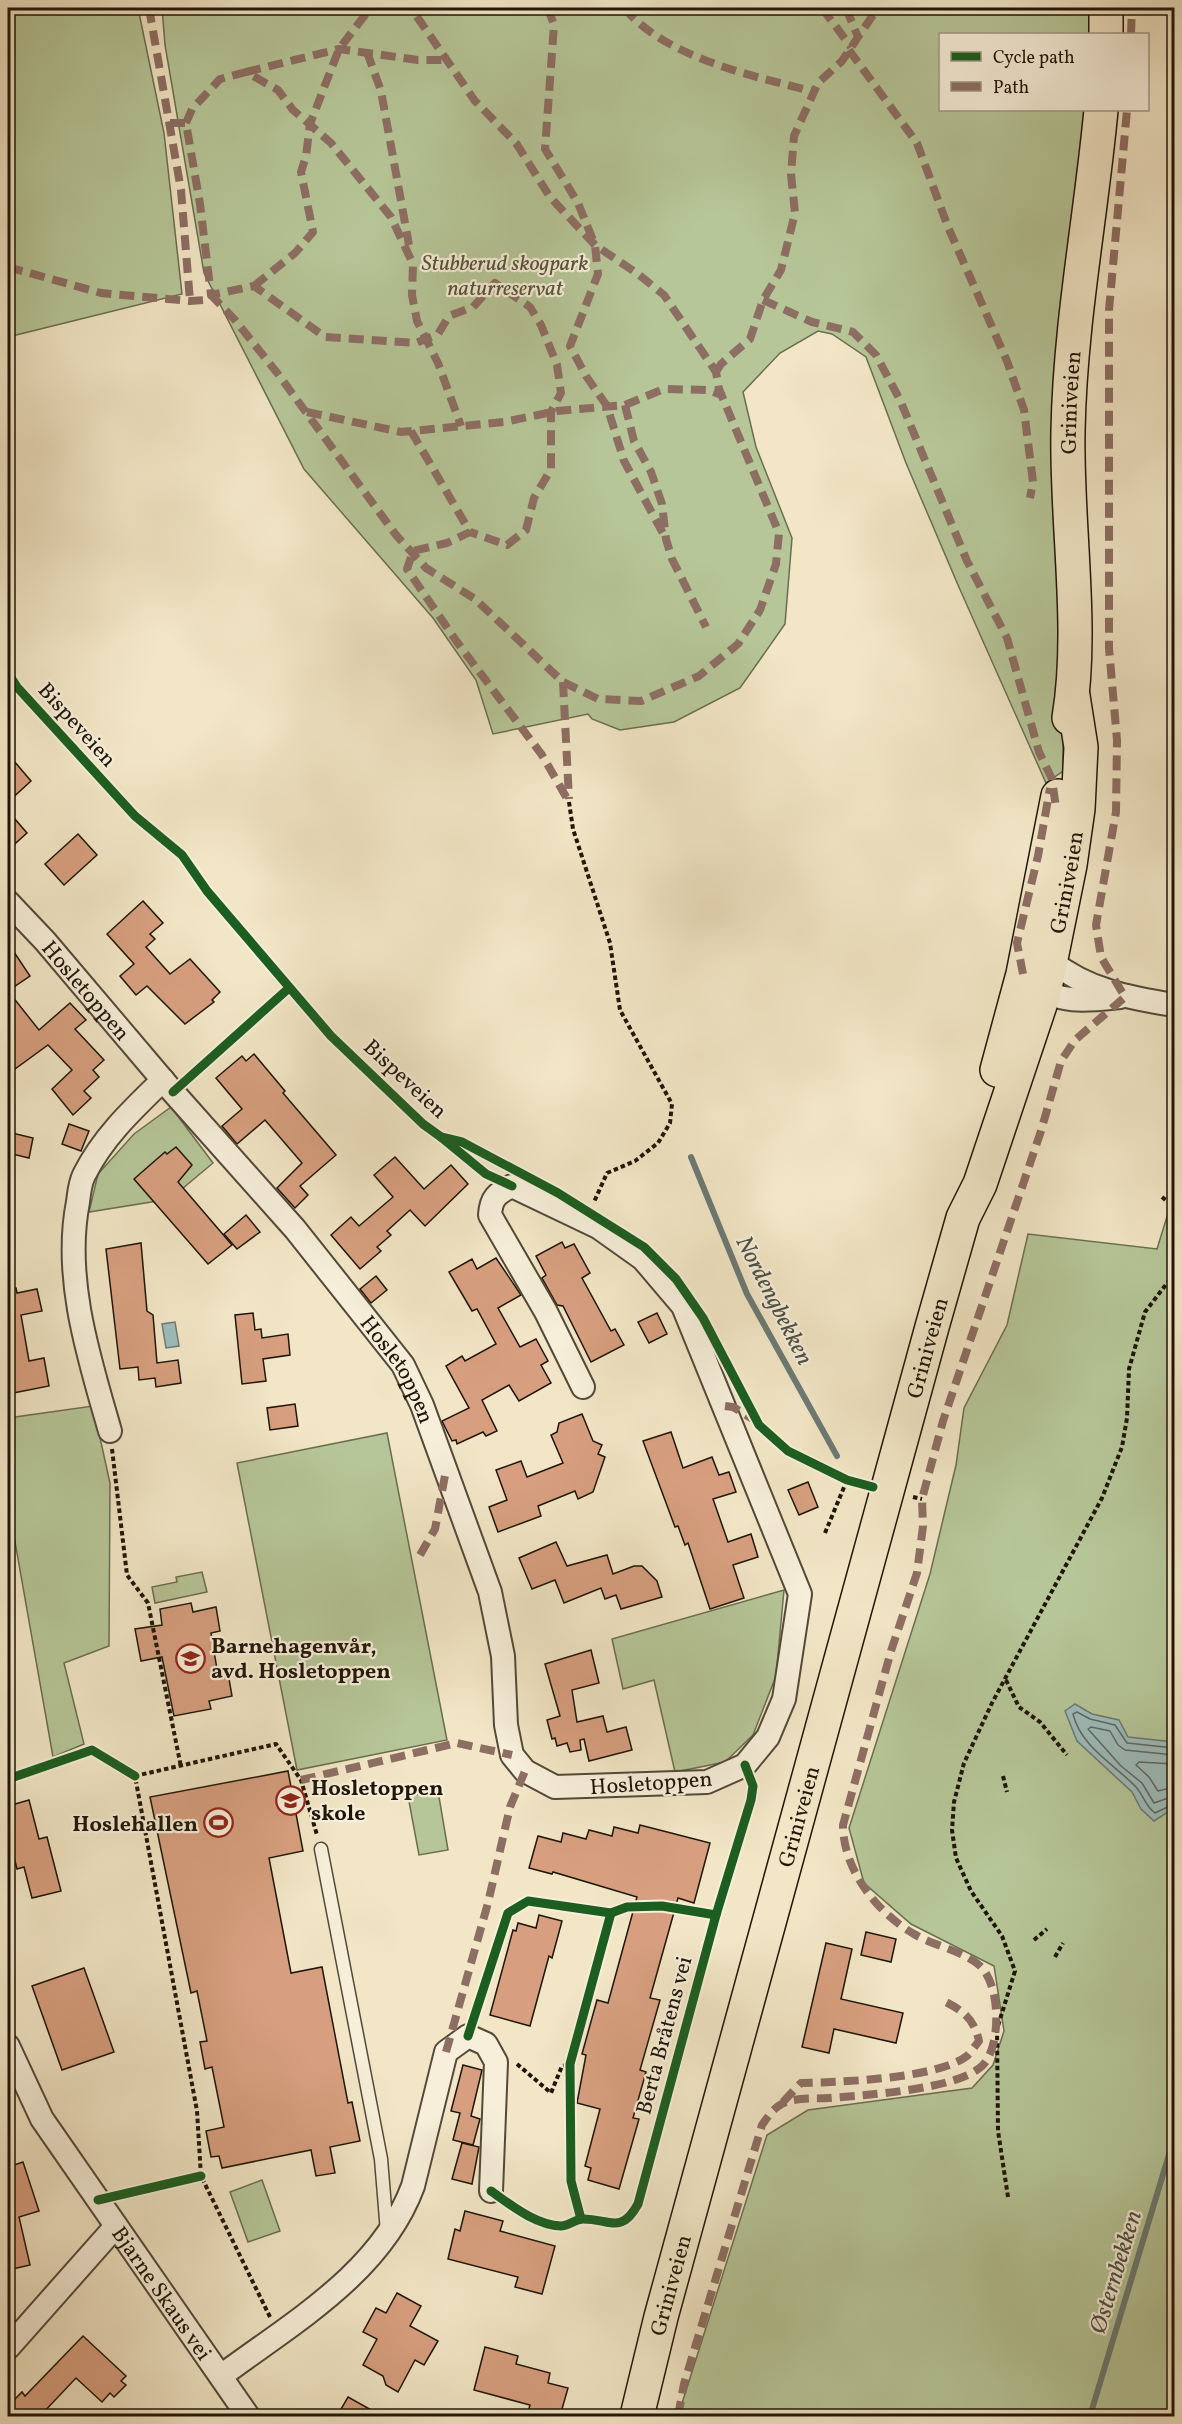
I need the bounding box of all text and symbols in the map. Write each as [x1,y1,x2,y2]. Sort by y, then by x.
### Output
legend [939,33,1149,111]
text: Cycle path [993,46,1075,71]
text: Path [993,76,1029,101]
park label: Stubberud skogpark naturreservat [421,249,589,305]
street label: Griniveien [1055,350,1090,454]
street label: Bispeveien [30,676,123,775]
street label: Griniveien [1043,829,1093,937]
street label: Hosletoppen [33,935,136,1048]
street label: Bispeveien [355,1033,453,1127]
water label: Nordengbekken [726,1230,820,1371]
street label: Griniveien [900,1294,958,1402]
street label: Hosletoppen [351,1310,440,1428]
place label: Barnehagenvår, avd. Hosletoppen [211,1632,391,1688]
school or university icon: Barnehagenvår, avd. Hosletoppen [174,1642,206,1674]
street label: Griniveien [772,1763,829,1871]
street label: Hosletoppen [589,1765,713,1804]
place label: Hosletoppen skole [311,1774,443,1830]
school or university icon: Hosletoppen skole [274,1784,306,1816]
sports icon: Hoslehallen [203,1807,235,1839]
place label: Hoslehallen [72,1810,198,1841]
street label: Berta Bråtens vei [629,1953,701,2118]
water label: Østernbekken [1082,2207,1152,2338]
street label: Bjarne Skaus vei [103,2221,218,2368]
street label: Griniveien [644,2232,701,2339]

